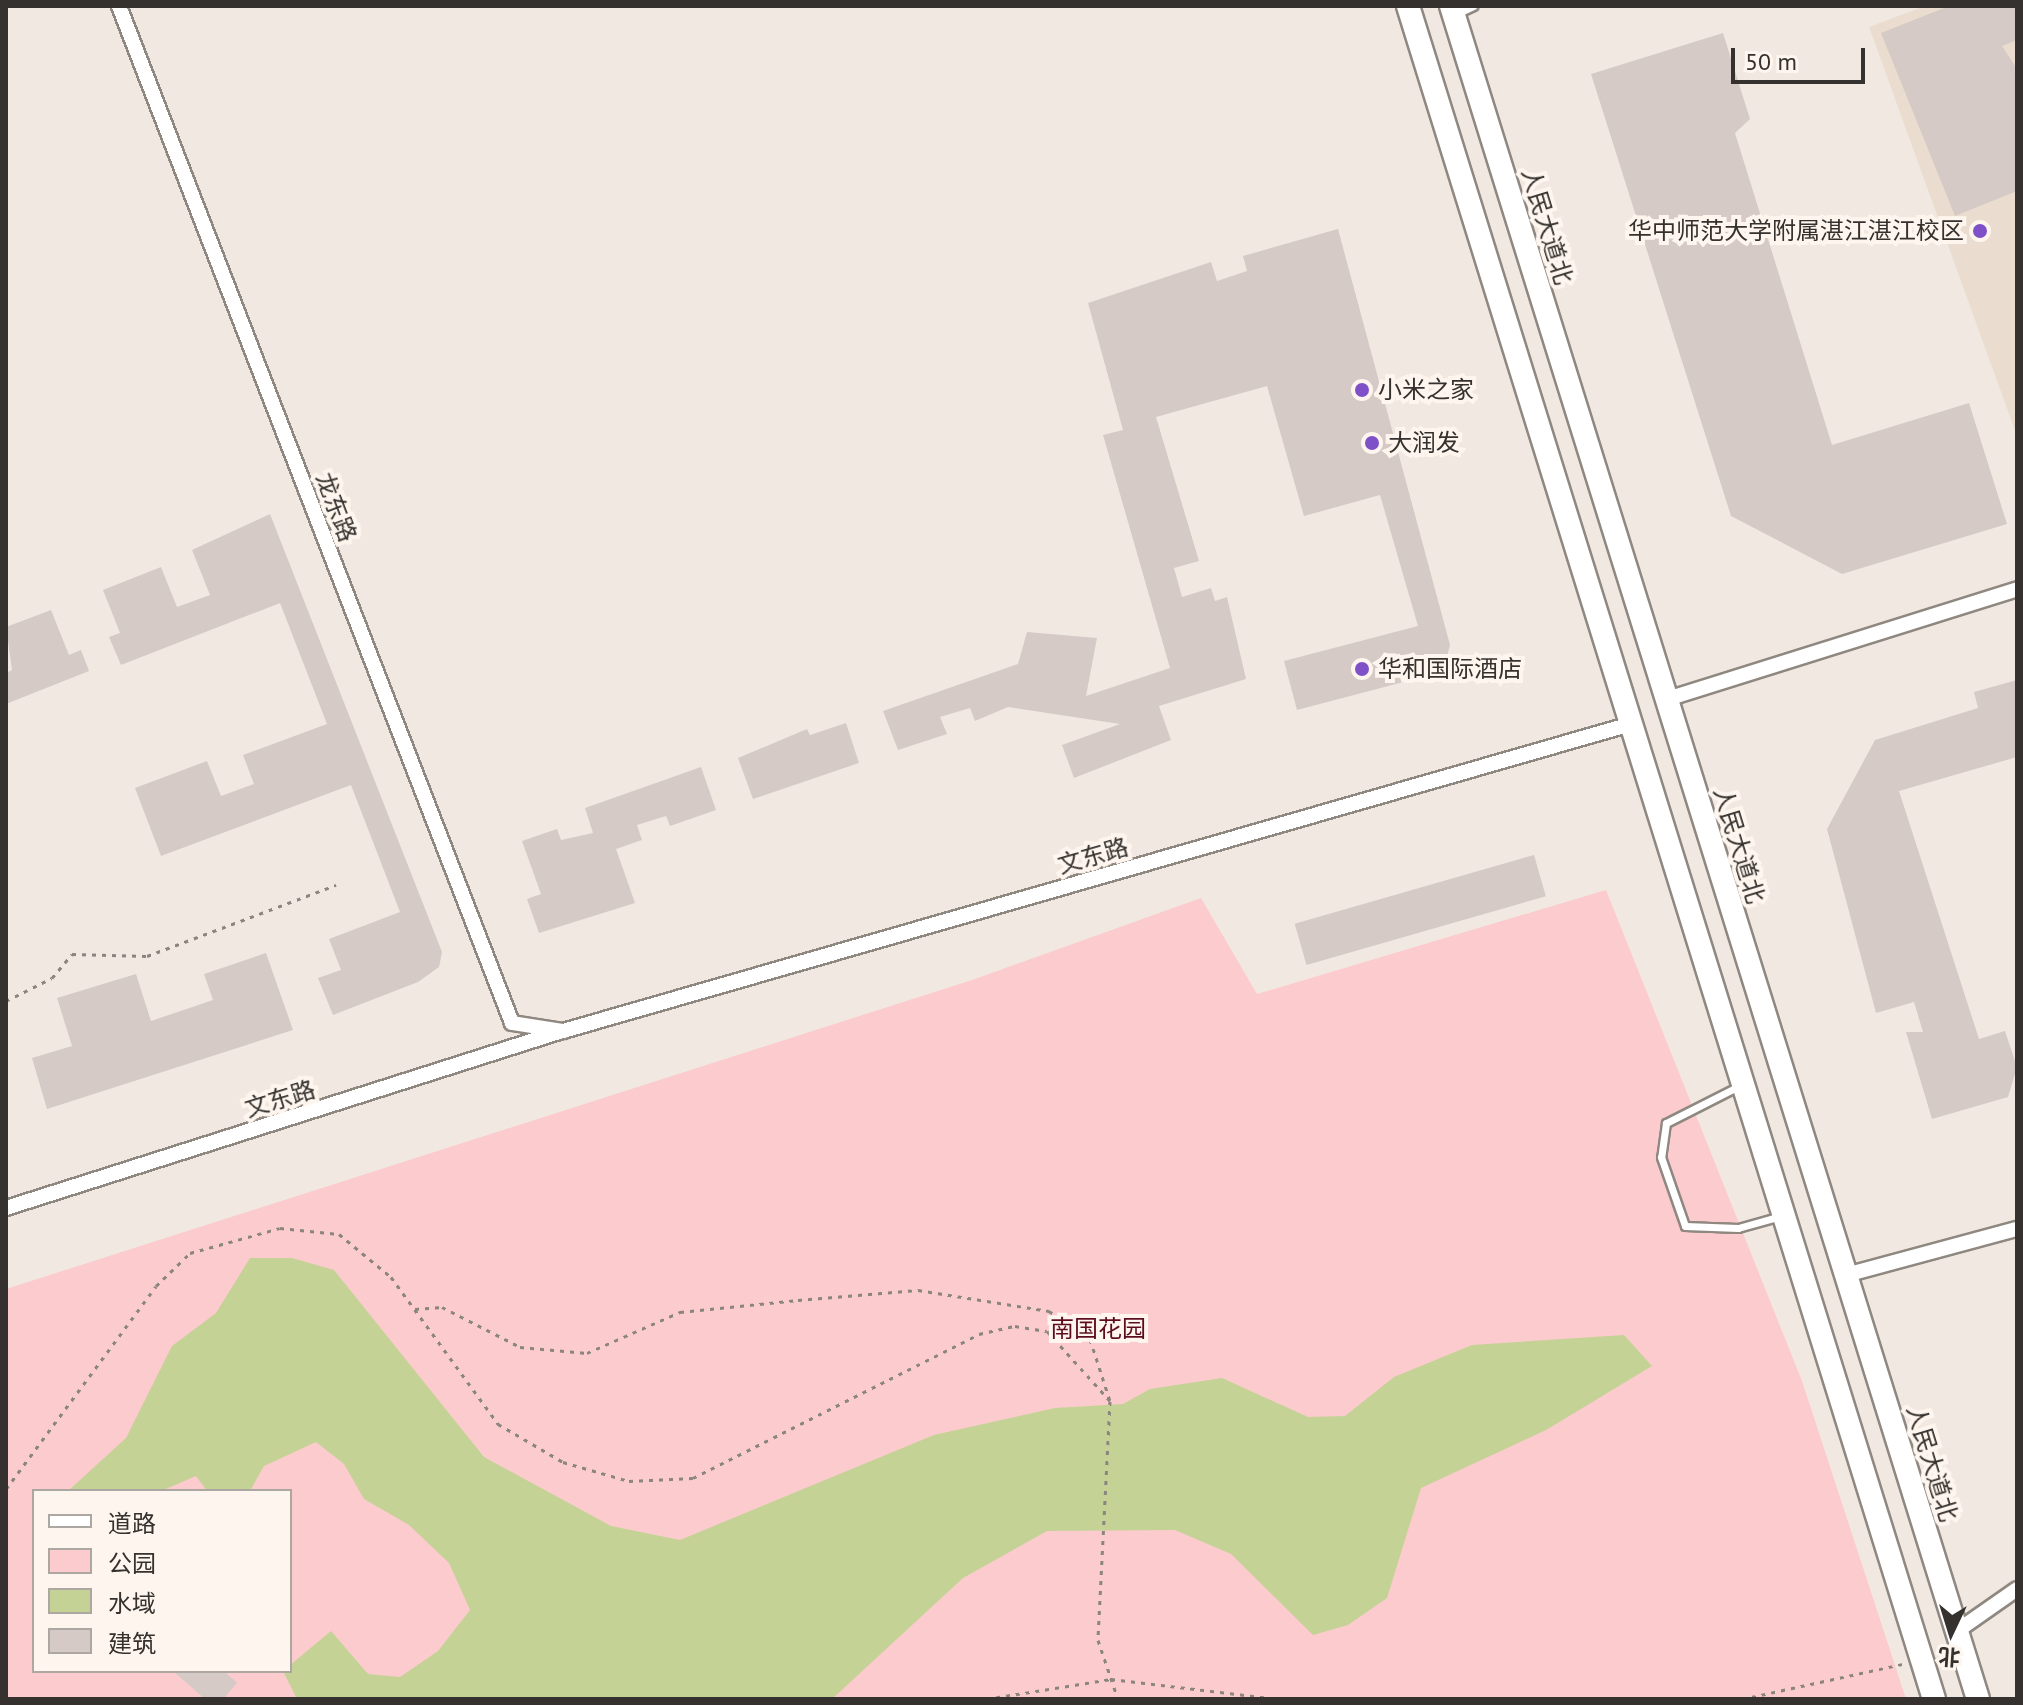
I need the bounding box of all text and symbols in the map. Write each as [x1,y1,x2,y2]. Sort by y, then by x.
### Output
scale bar [1735,32,1869,82]
text: 50 m [1745,46,1797,77]
street label: 人民大道北 [1516,164,1578,288]
place label: 华中师范大学附属湛江湛江校区 [1628,217,1964,245]
marker: 华中师范大学附属湛江湛江校区 [1971,222,1989,240]
place label: 小米之家 [1378,376,1474,404]
marker: 小米之家 [1353,381,1371,399]
place label: 大润发 [1388,429,1460,457]
marker: 大润发 [1363,434,1381,452]
street label: 龙东路 [310,468,362,546]
place label: 华和国际酒店 [1378,655,1522,683]
marker: 华和国际酒店 [1353,660,1371,678]
street label: 人民大道北 [1708,783,1770,907]
street label: 文东路 [1054,832,1132,880]
street label: 文东路 [241,1075,319,1123]
park label: 南国花园 [1050,1315,1146,1343]
street label: 人民大道北 [1901,1401,1963,1525]
legend [32,1489,292,1673]
text: 道路 [108,1508,156,1539]
text: 公园 [108,1548,156,1579]
text: 水域 [108,1588,156,1619]
north arrow [1911,1593,1991,1673]
text: 建筑 [108,1628,156,1659]
text: 北 [1937,1642,1961,1672]

